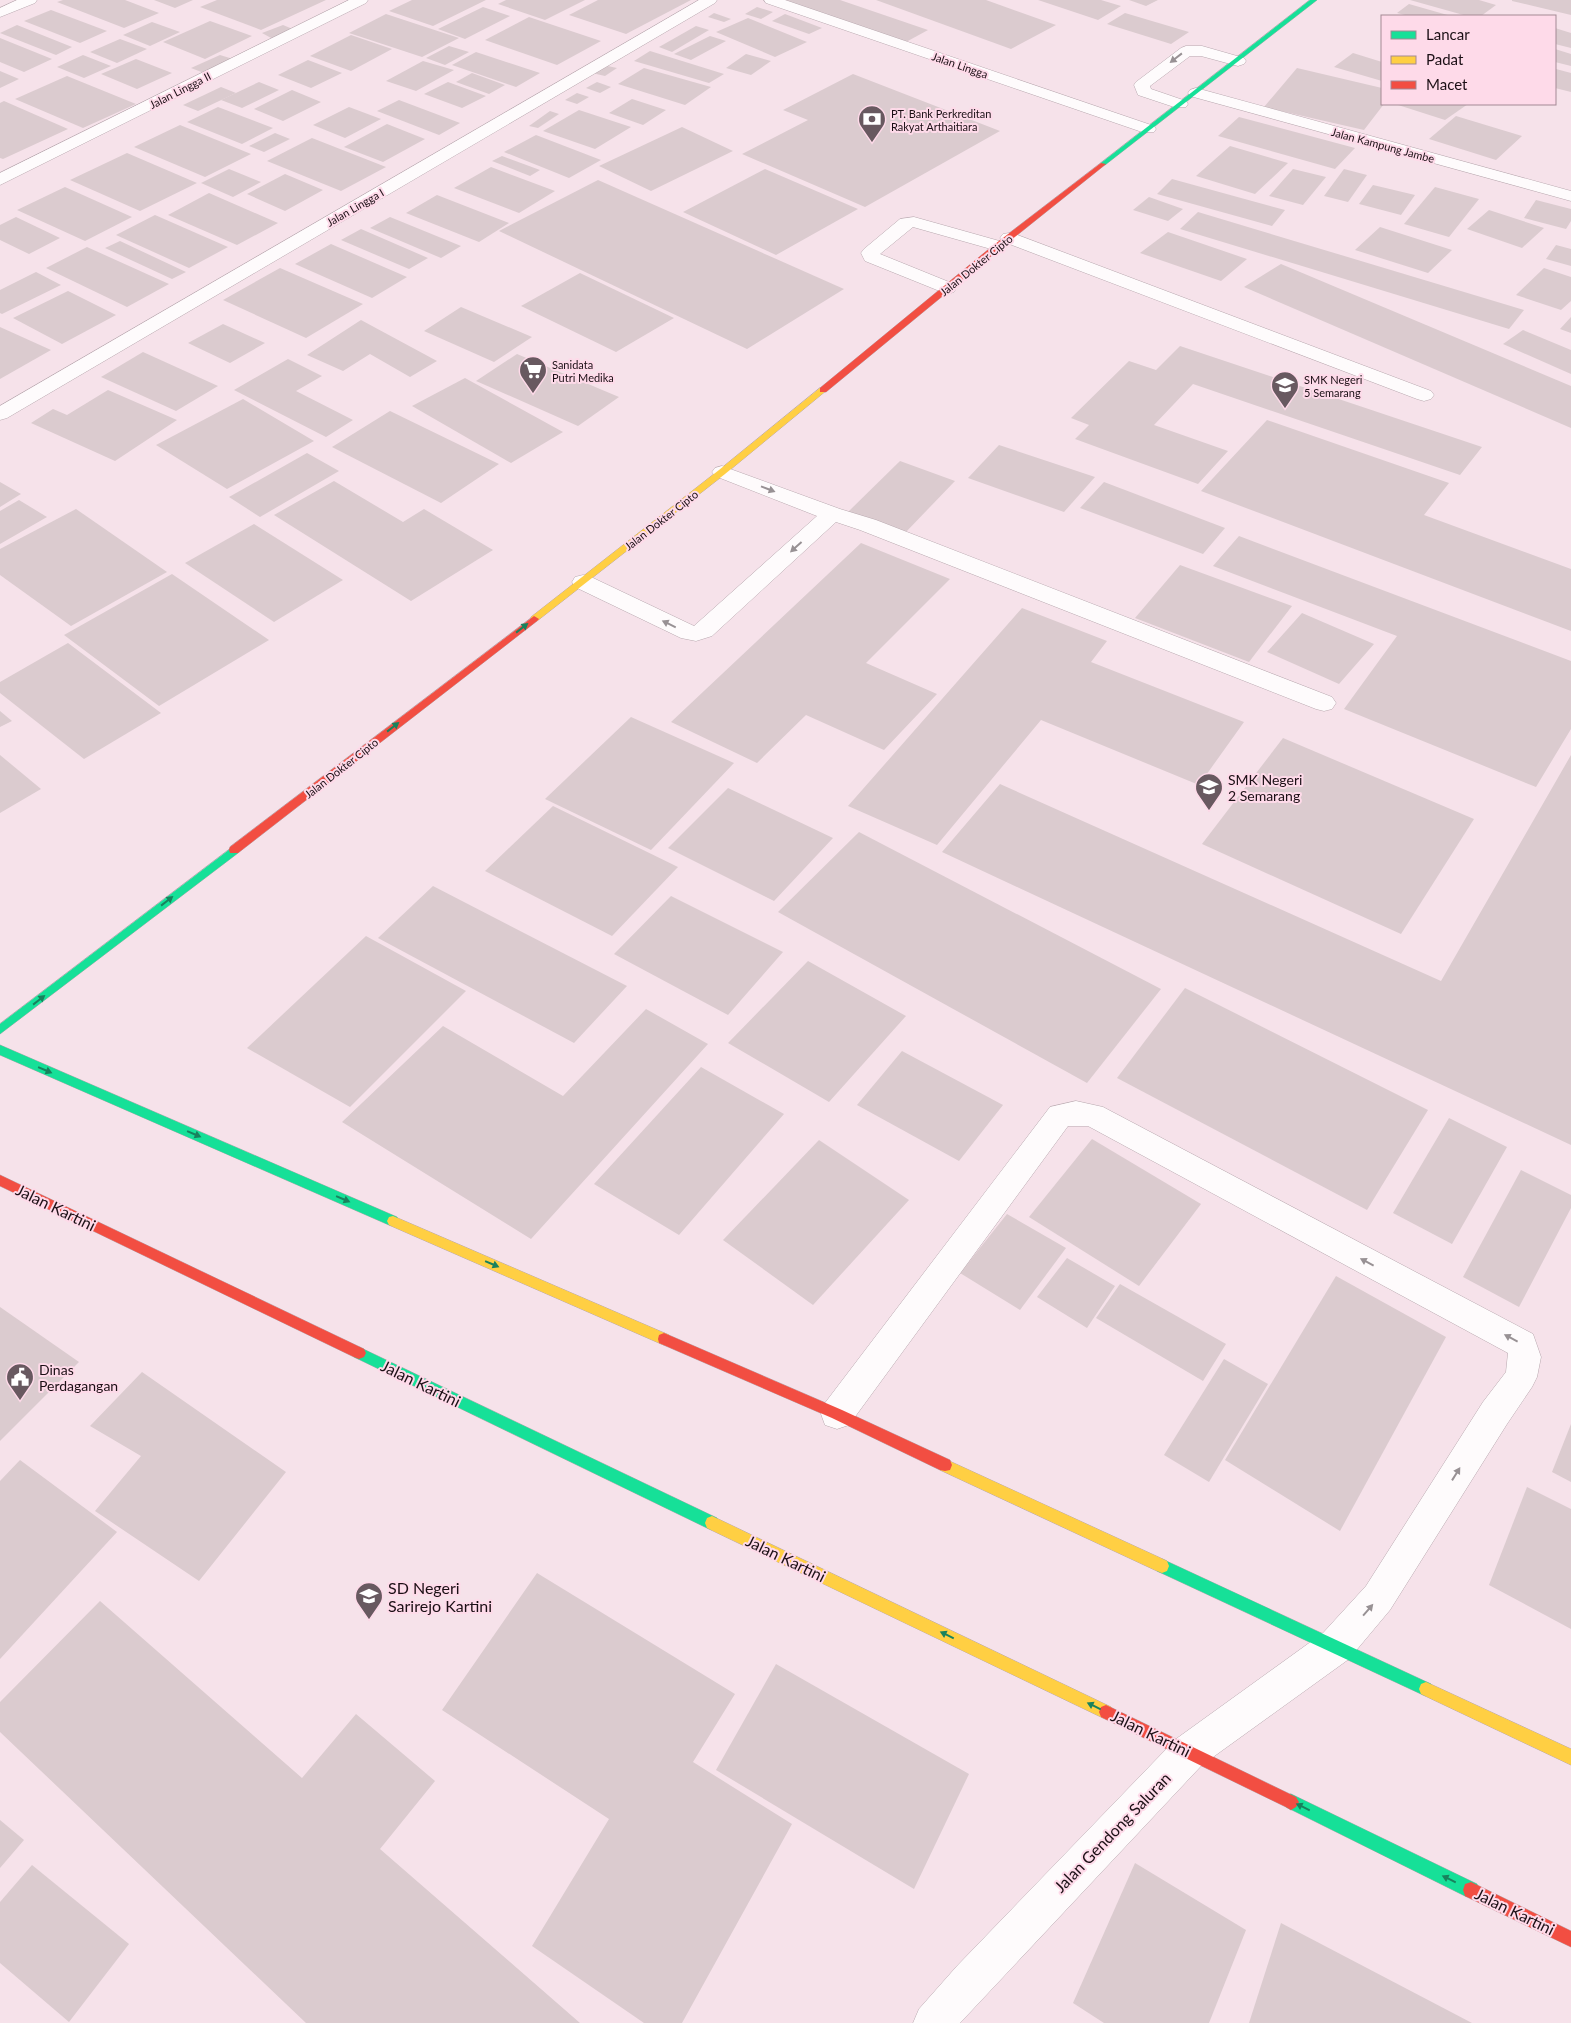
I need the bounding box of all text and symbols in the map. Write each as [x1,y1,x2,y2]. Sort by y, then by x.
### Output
legend [1381,15,1556,105]
text: Lancar [1426,25,1470,43]
street label: Jalan Lingga [930,49,990,81]
text: Padat [1426,50,1464,68]
one-way arrow [1170,53,1183,64]
street label: Jalan Lingga II [147,69,213,111]
text: Macet [1426,75,1468,93]
bank icon: PT. Bank Perkreditan Rakyat Arthaitiara [857,104,887,143]
place label: PT. Bank Perkreditan Rakyat Arthaitiara [891,107,991,133]
street label: Jalan Kampung Jambe [1330,125,1436,165]
street label: Jalan Lingga I [324,185,386,229]
street label: Jalan Dokter Cipto [937,232,1015,298]
supermarket icon: Sanidata Putri Medika [518,355,548,394]
place label: Sanidata Putri Medika [552,358,614,384]
school or university icon: SMK Negeri 5 Semarang [1270,370,1300,409]
place label: SMK Negeri 5 Semarang [1304,373,1363,399]
one-way arrow [760,486,775,493]
street label: Jalan Dokter Cipto [622,487,700,553]
one-way arrow [790,541,802,553]
one-way arrow [661,620,676,628]
one-way arrow [515,623,529,633]
one-way arrow [386,722,399,733]
street label: Jalan Dokter Cipto [302,735,380,801]
place label: SMK Negeri 2 Semarang [1228,771,1302,804]
school or university icon: SMK Negeri 2 Semarang [1194,772,1224,811]
one-way arrow [161,896,174,906]
one-way arrow [32,995,46,1005]
one-way arrow [38,1066,52,1074]
one-way arrow [187,1131,201,1139]
street label: Jalan Kartini [13,1180,99,1234]
one-way arrow [336,1196,350,1204]
one-way arrow [1360,1258,1375,1266]
one-way arrow [485,1260,499,1268]
one-way arrow [1503,1334,1518,1342]
street label: Jalan Kartini [378,1356,464,1410]
place label: Dinas Perdagangan [39,1361,118,1394]
public building icon: Dinas Perdagangan [5,1362,35,1401]
one-way arrow [1452,1467,1461,1480]
street label: Jalan Kartini [743,1531,829,1585]
place label: SD Negeri Sarirejo Kartini [388,1578,492,1615]
school or university icon: SD Negeri Sarirejo Kartini [354,1581,384,1620]
one-way arrow [1362,1603,1373,1616]
one-way arrow [940,1631,954,1639]
one-way arrow [1086,1701,1101,1710]
street label: Jalan Kartini [1108,1706,1194,1760]
street label: Jalan Gendong Saluran [1050,1768,1174,1896]
one-way arrow [1296,1803,1310,1811]
one-way arrow [1441,1874,1456,1883]
street label: Jalan Kartini [1472,1884,1558,1938]

